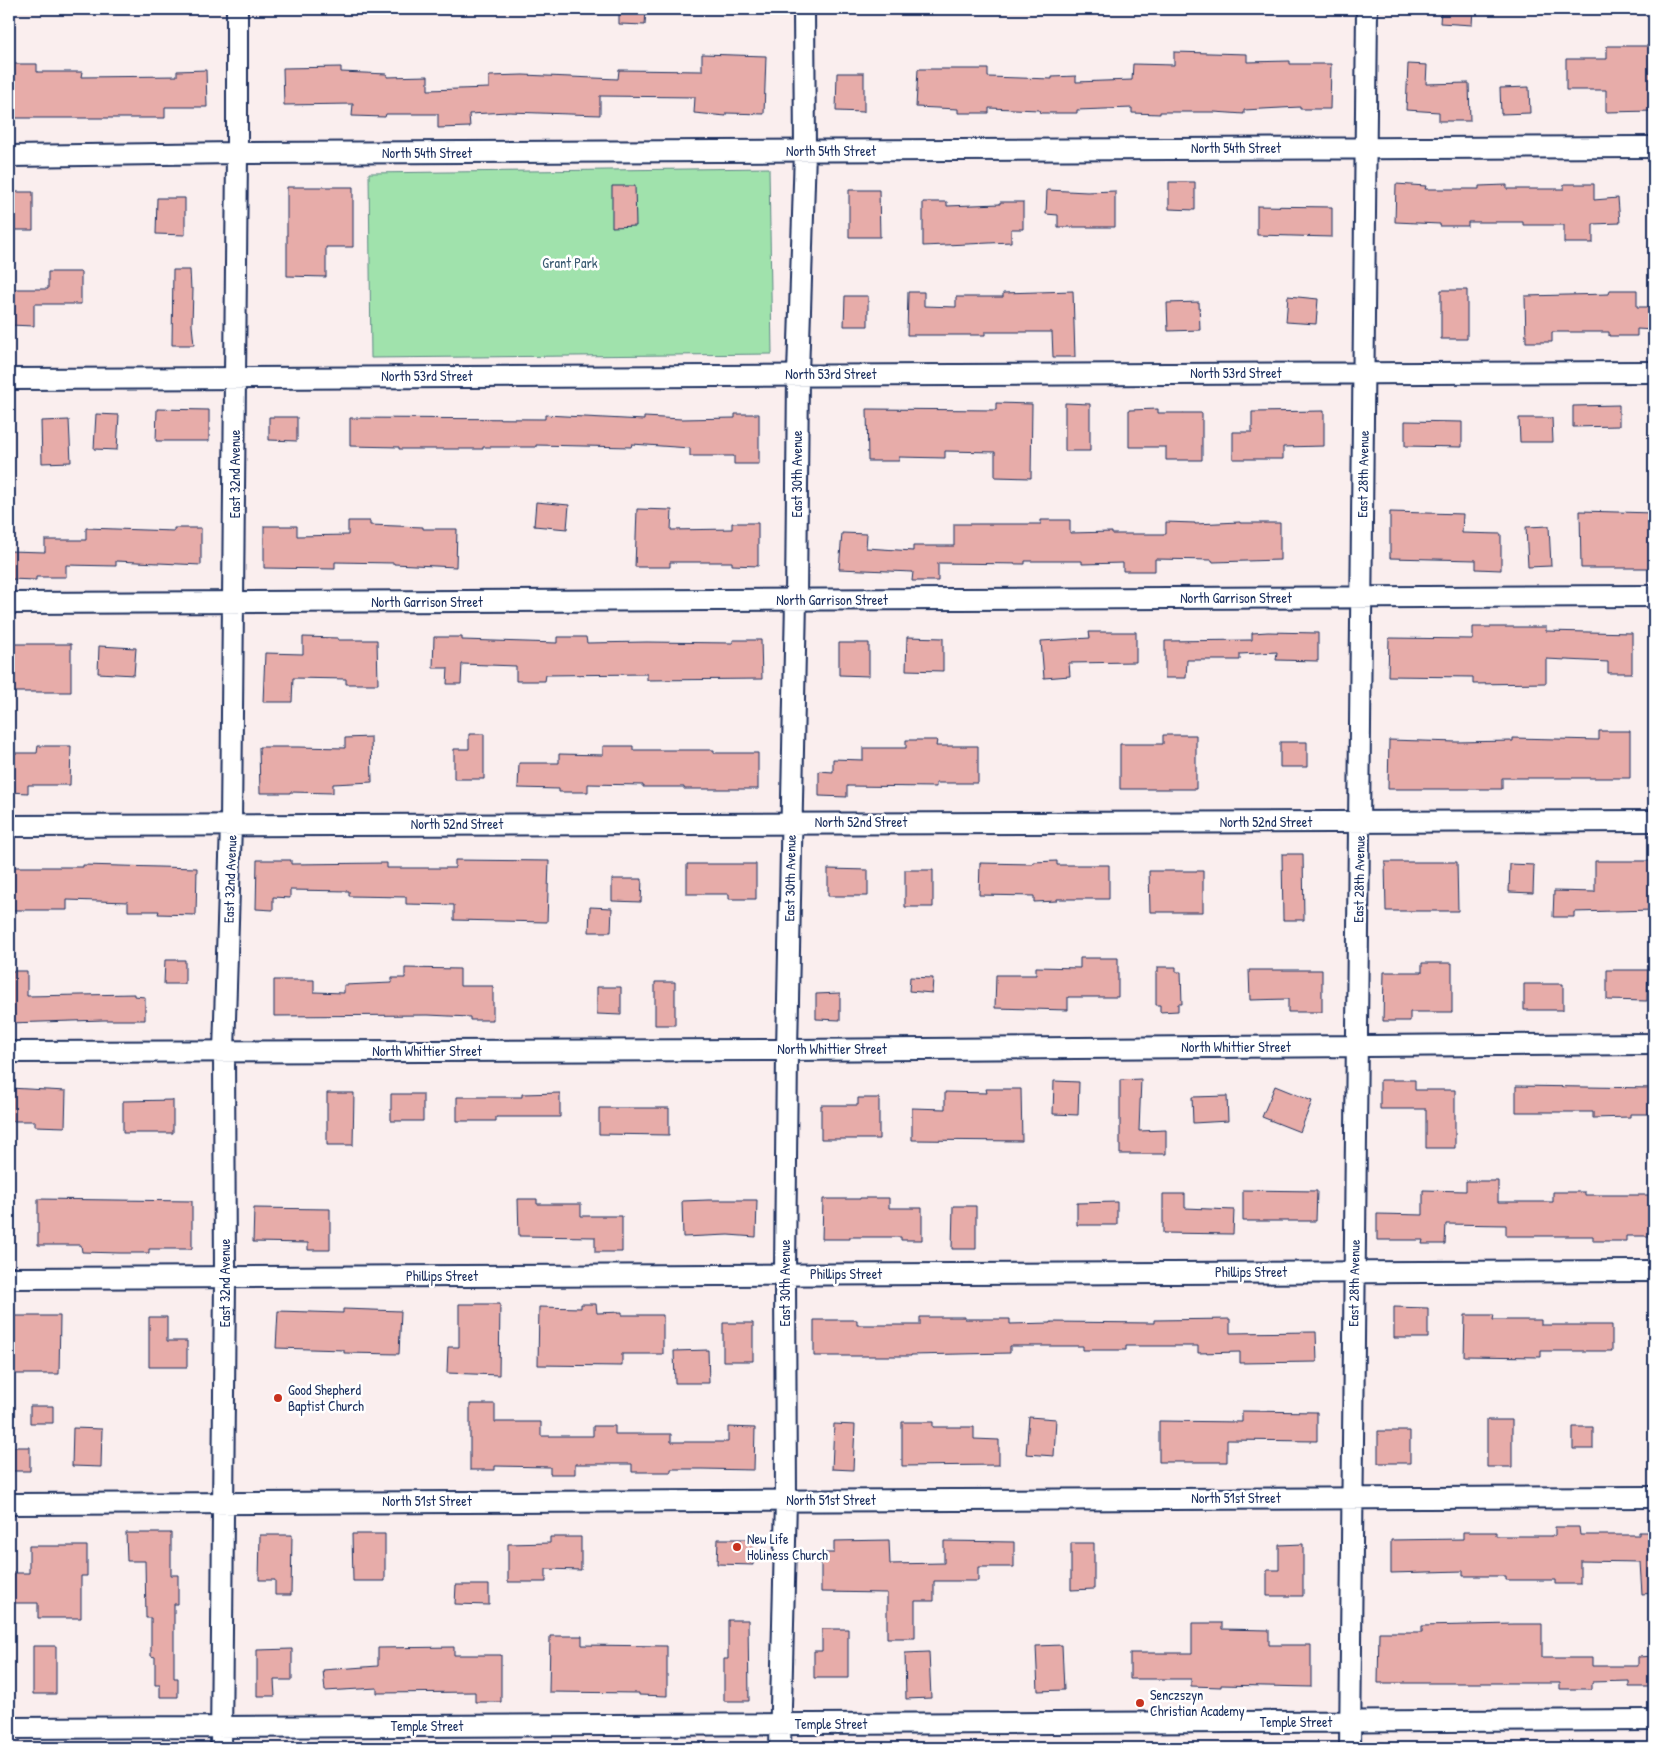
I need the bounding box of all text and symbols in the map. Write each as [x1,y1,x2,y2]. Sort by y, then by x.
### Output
street label: North 54th Street [1191,138,1281,157]
street label: North 54th Street [786,141,876,160]
street label: North 54th Street [382,143,472,162]
park label: Grant Park [542,253,598,272]
street label: North 53rd Street [1190,363,1282,382]
street label: North 53rd Street [785,364,877,383]
street label: North 53rd Street [381,366,473,385]
street label: East 32nd Avenue [225,429,244,518]
street label: East 30th Avenue [787,430,806,518]
street label: East 28th Avenue [1352,430,1373,518]
street label: North Garrison Street [1180,588,1292,607]
street label: North Garrison Street [776,590,888,609]
street label: North Garrison Street [371,592,483,611]
street label: North 52nd Street [815,812,907,831]
street label: North 52nd Street [1220,812,1312,831]
street label: North 52nd Street [411,814,503,833]
street label: East 32nd Avenue [218,834,241,924]
street label: East 30th Avenue [779,834,800,922]
street label: East 28th Avenue [1348,835,1369,923]
street label: North Whittier Street [1181,1037,1291,1056]
street label: North Whittier Street [777,1039,887,1058]
street label: North Whittier Street [372,1041,482,1060]
street label: East 32nd Avenue [215,1238,234,1327]
street label: East 30th Avenue [775,1239,794,1327]
street label: East 28th Avenue [1343,1239,1364,1327]
street label: Phillips Street [1215,1262,1287,1282]
street label: Phillips Street [810,1264,882,1284]
street label: Phillips Street [406,1266,478,1286]
place label: Good Shepherd Baptist Church [288,1380,364,1416]
marker: Good Shepherd Baptist Church [272,1392,284,1404]
street label: North 51st Street [1191,1488,1281,1507]
street label: North 51st Street [786,1490,876,1509]
street label: North 51st Street [382,1491,472,1510]
place label: New Life Holiness Church [747,1529,828,1564]
marker: New Life Holiness Church [731,1541,743,1553]
place label: Senczszyn Christian Academy [1150,1685,1245,1721]
marker: Senczszyn Christian Academy [1134,1697,1146,1709]
street label: Temple Street [1260,1712,1333,1732]
street label: Temple Street [795,1714,868,1734]
street label: Temple Street [391,1716,464,1736]

